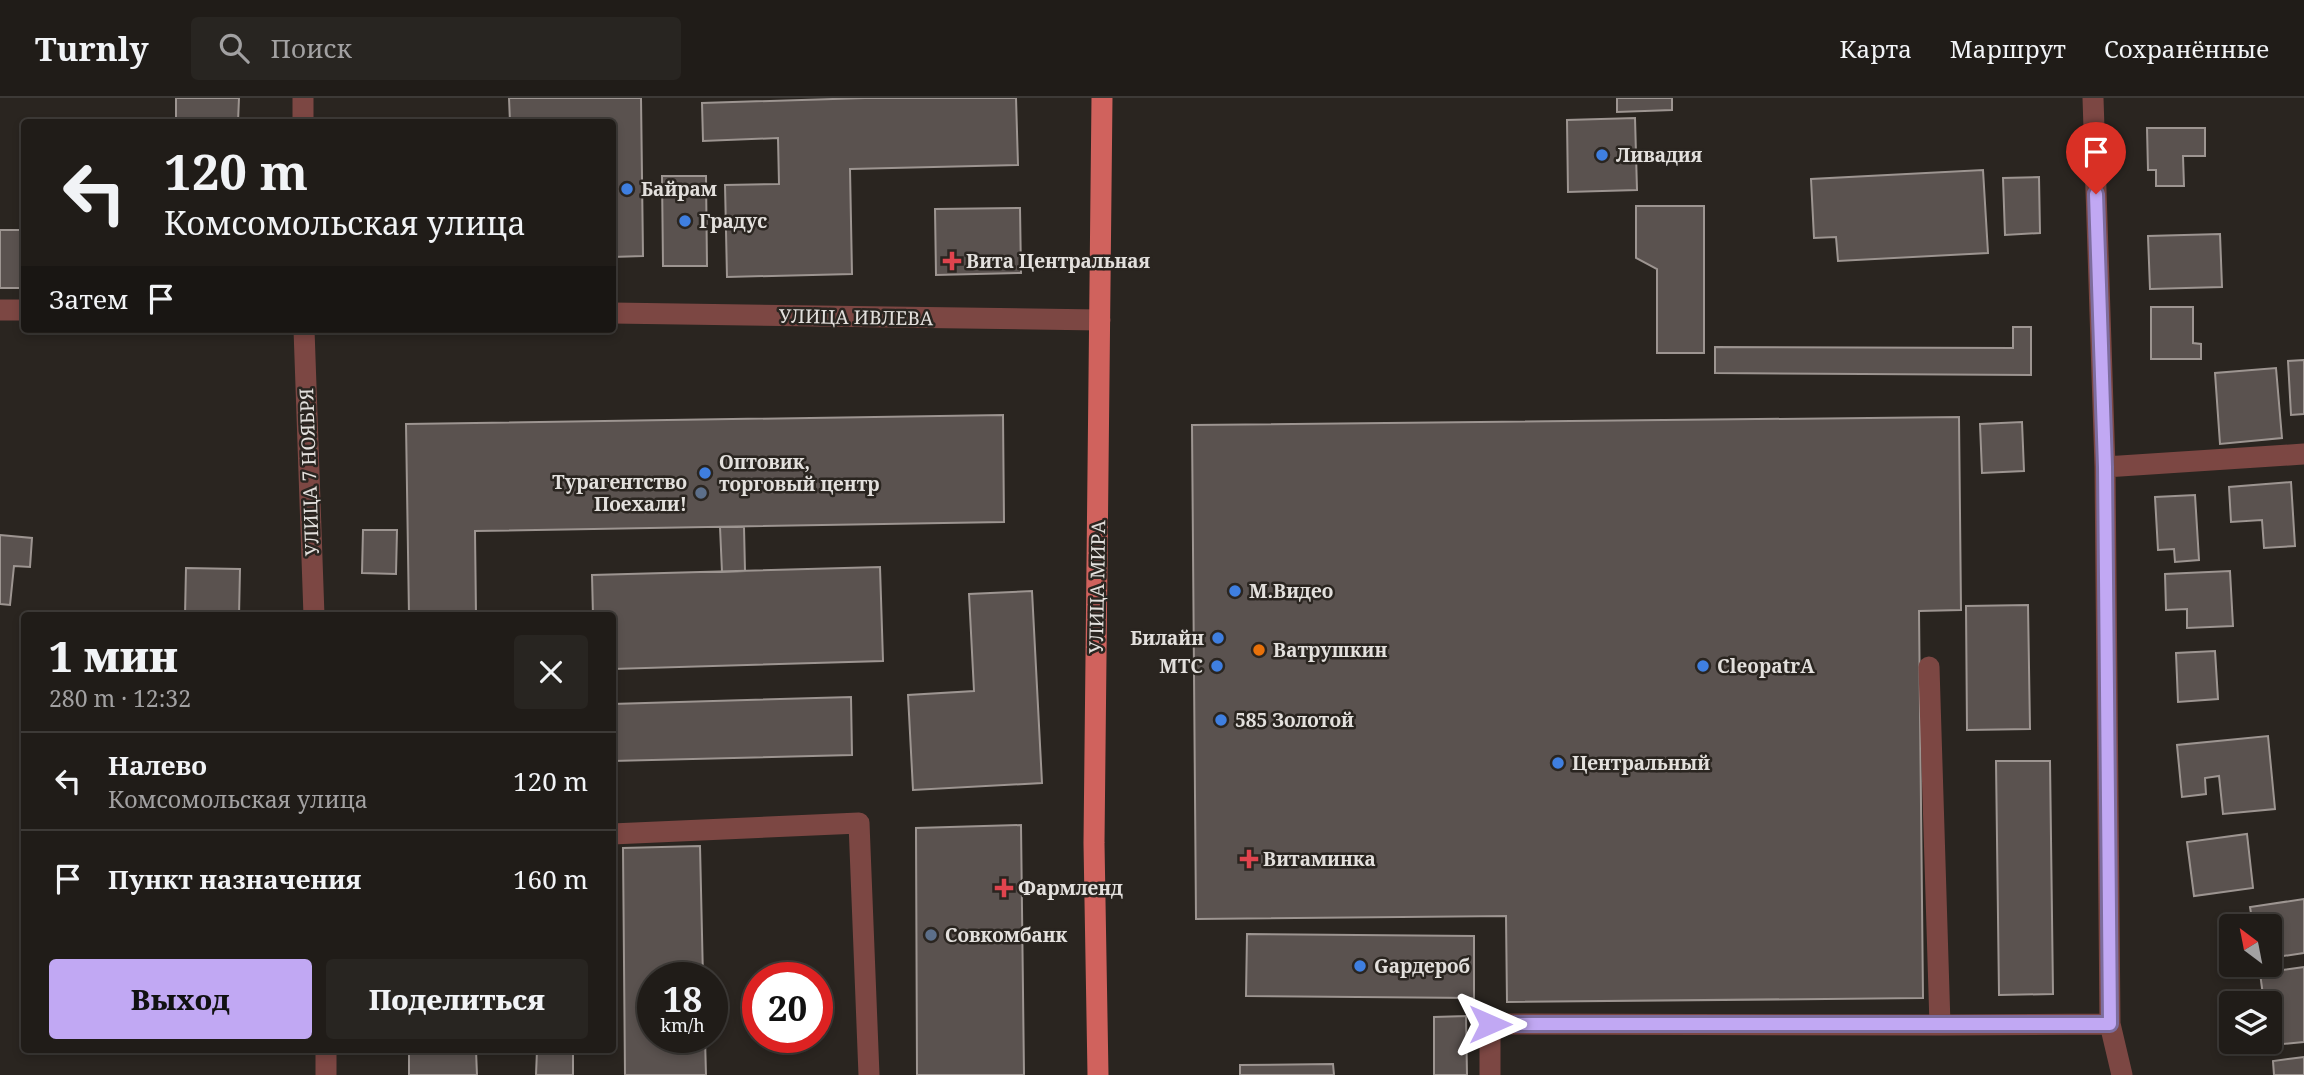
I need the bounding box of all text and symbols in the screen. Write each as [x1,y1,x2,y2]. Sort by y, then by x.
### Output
search box [191,17,681,80]
text: Turnly [35,26,149,71]
icon: search [215,29,253,67]
text: Поиск [271,30,352,66]
text: Карта [1840,32,1912,65]
text: Маршрут [1950,32,2066,65]
text: Сохранённые [2104,32,2269,65]
pin [2066,122,2126,194]
icon: arrive [2077,133,2115,171]
text: 120 m [164,138,308,204]
place label: Ливадия [1616,142,1703,168]
icon: left [49,147,140,238]
marker: Ливадия [1594,147,1610,163]
place label: Байрам [641,176,717,202]
marker: Байрам [619,181,635,197]
text: Комсомольская улица [164,201,526,244]
place label: Градус [699,208,767,234]
marker: Градус [677,213,693,229]
place label: Вита Центральная [966,248,1151,274]
marker: Вита Центральная [944,253,960,269]
icon: arrive [142,280,180,318]
text: Затем [49,281,128,317]
street label: УЛИЦА ИВЛЕВА [779,303,934,331]
street label: УЛИЦА 7 НОЯБРЯ [293,387,325,557]
place label: Оптовик, торговый центр [719,449,879,497]
marker: Оптовик, торговый центр [697,465,713,481]
place label: Турагентство Поехали! [552,469,687,517]
marker: Турагентство Поехали! [693,485,709,501]
street label: УЛИЦА МИРА [1083,520,1111,654]
place label: М.Видео [1249,578,1333,604]
marker: М.Видео [1227,583,1243,599]
place label: Билайн [1130,625,1204,651]
text: 1 мин [49,627,178,684]
marker: Билайн [1210,630,1226,646]
button: close [514,635,588,709]
place label: Ватрушкин [1273,637,1387,663]
marker: Ватрушкин [1251,642,1267,658]
place label: МТС [1159,653,1203,679]
place label: CleopatrA [1717,653,1815,679]
marker: МТС [1209,658,1225,674]
marker: CleopatrA [1695,658,1711,674]
text: 280 m · 12:32 [49,682,191,714]
place label: 585 Золотой [1235,707,1354,733]
marker: 585 Золотой [1213,712,1229,728]
text: Налево [108,747,207,783]
place label: Центральный [1572,750,1710,776]
marker: Центральный [1550,755,1566,771]
icon: left [49,762,87,800]
text: 120 m [513,763,588,799]
text: Комсомольская улица [108,783,368,815]
place label: Витаминка [1263,846,1376,872]
marker: Витаминка [1241,851,1257,867]
icon: arrive [49,860,87,898]
text: Пункт назначения [108,861,361,897]
text: 160 m [513,861,588,897]
place label: Фармленд [1018,875,1123,901]
marker: Фармленд [996,880,1012,896]
north arrow [2219,914,2282,976]
map controls [2219,914,2282,1054]
place label: Совкомбанк [945,922,1068,948]
marker: Совкомбанк [923,927,939,943]
place label: Gардероб [1374,953,1470,979]
marker: Gардероб [1352,958,1368,974]
button: Выход [49,959,312,1039]
button: Поделиться [326,959,588,1039]
speed limit sign: 20 [742,962,833,1053]
text: 18 [663,975,702,1022]
position arrow [1453,987,1527,1061]
button: layers [2219,991,2282,1054]
text: km/h [660,1013,705,1037]

